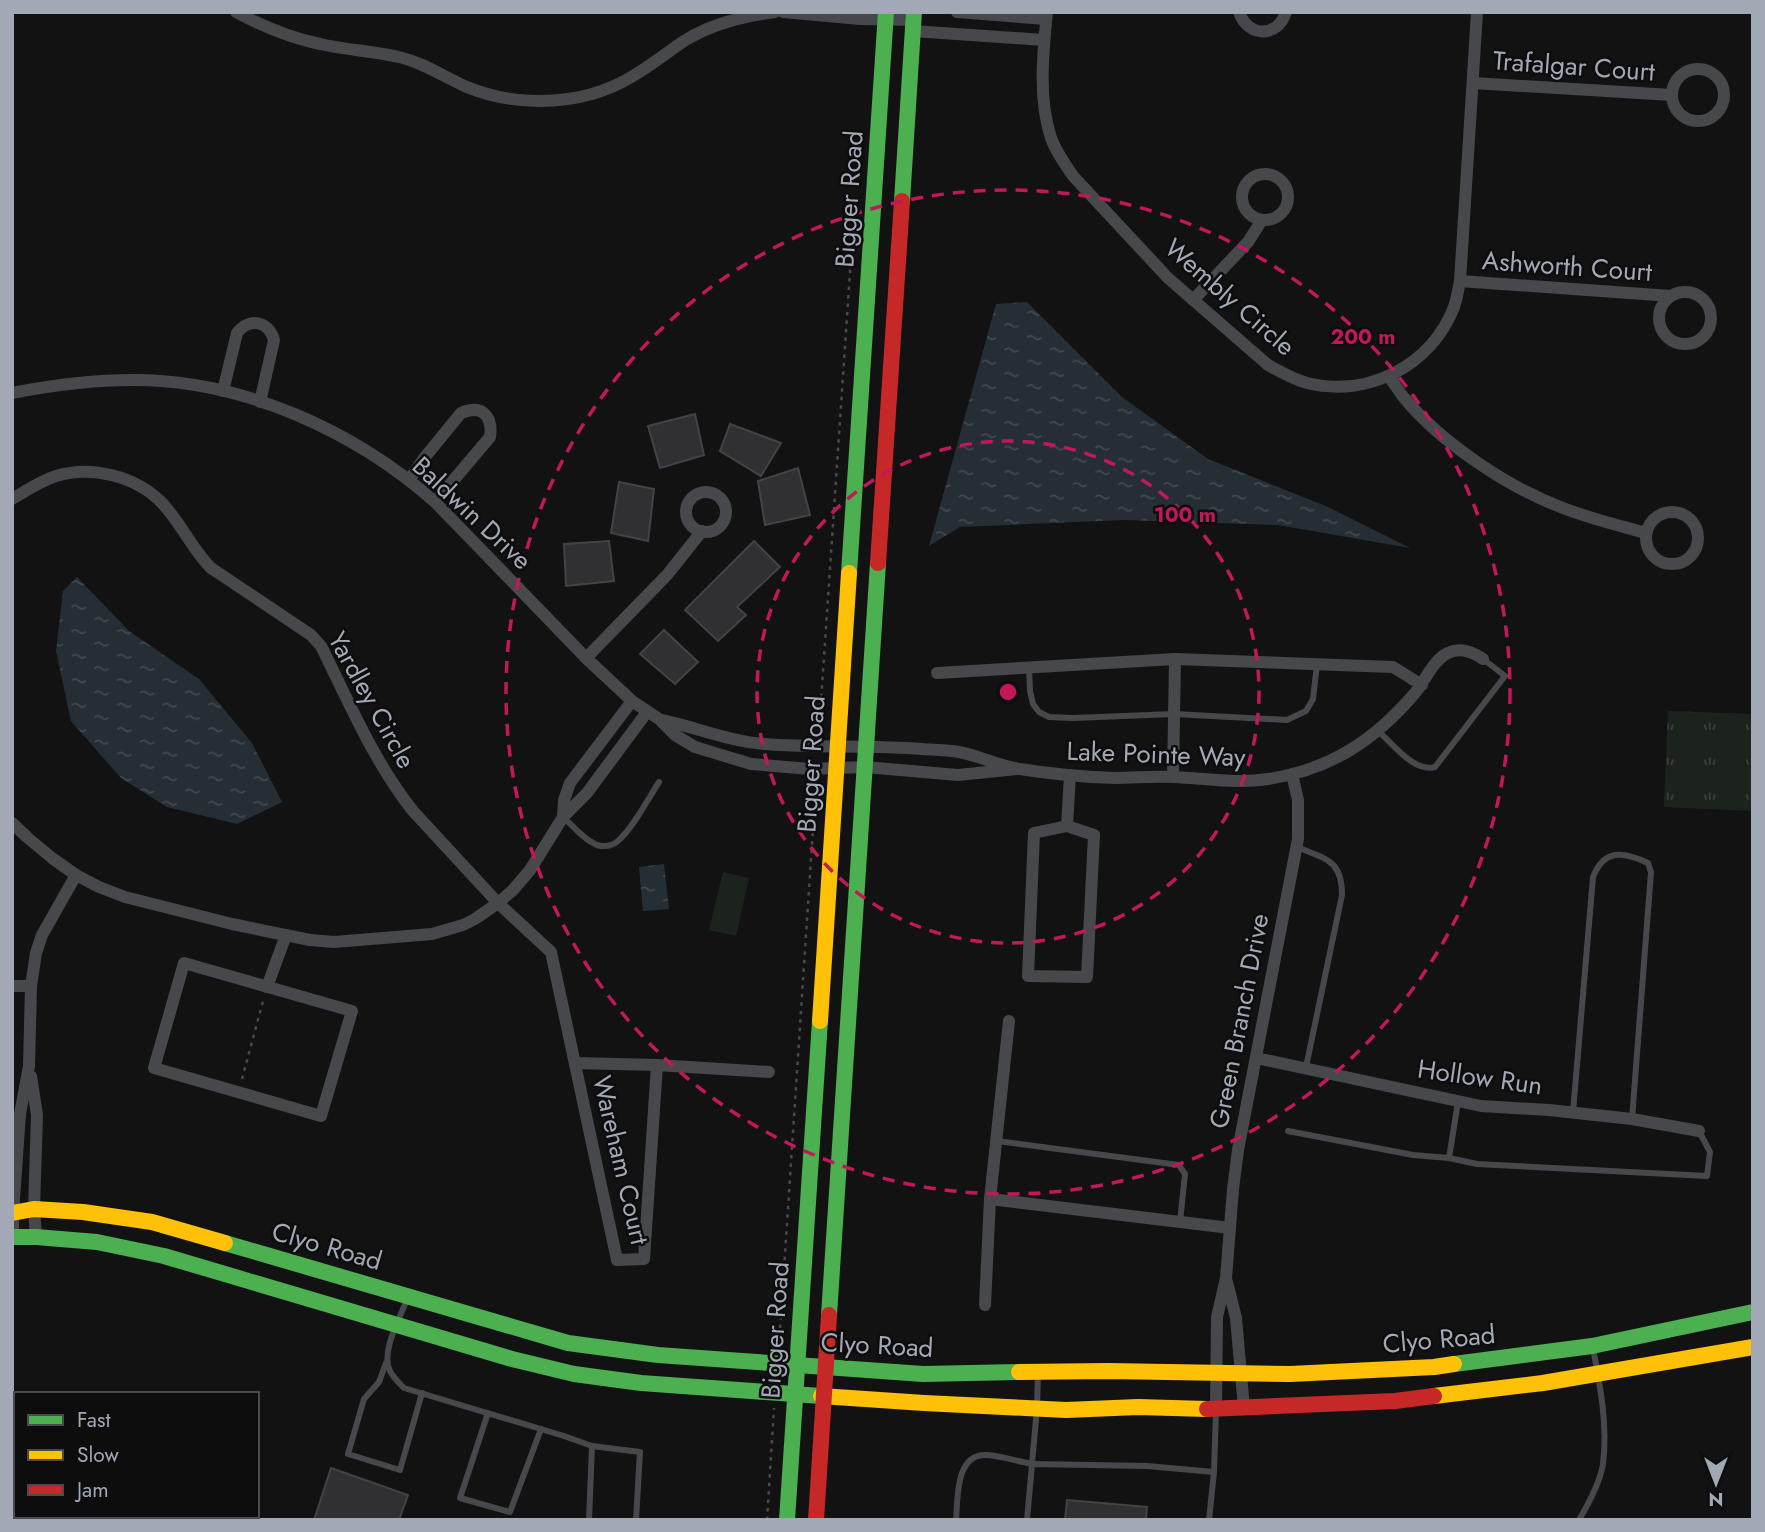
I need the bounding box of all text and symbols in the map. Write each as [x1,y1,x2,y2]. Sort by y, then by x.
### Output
street label: Trafalgar Court [1492,41,1657,91]
street label: Bigger Road [825,129,873,269]
street label: Wembly Circle [1156,229,1304,365]
street label: Ashworth Court [1481,241,1654,291]
text: 200 m [1330,322,1396,352]
street label: Baldwin Drive [404,447,540,579]
text: 100 m [1154,500,1216,530]
street label: Yardley Circle [319,625,425,775]
centre of rings [996,680,1020,704]
street label: Bigger Road [787,694,835,834]
street label: Lake Pointe Way [1066,732,1247,776]
street label: Green Branch Drive [1200,910,1278,1132]
street label: Hollow Run [1415,1049,1545,1105]
street label: Wareham Court [583,1072,659,1249]
street label: Clyo Road [267,1212,387,1280]
street label: Bigger Road [751,1260,799,1400]
street label: Clyo Road [1381,1315,1497,1363]
street label: Clyo Road [820,1323,934,1367]
legend [14,1392,259,1518]
text: Fast [77,1405,110,1435]
text: Slow [77,1440,119,1470]
north arrow [1681,1448,1751,1518]
text: Jam [74,1475,109,1505]
text: N [1708,1486,1724,1513]

